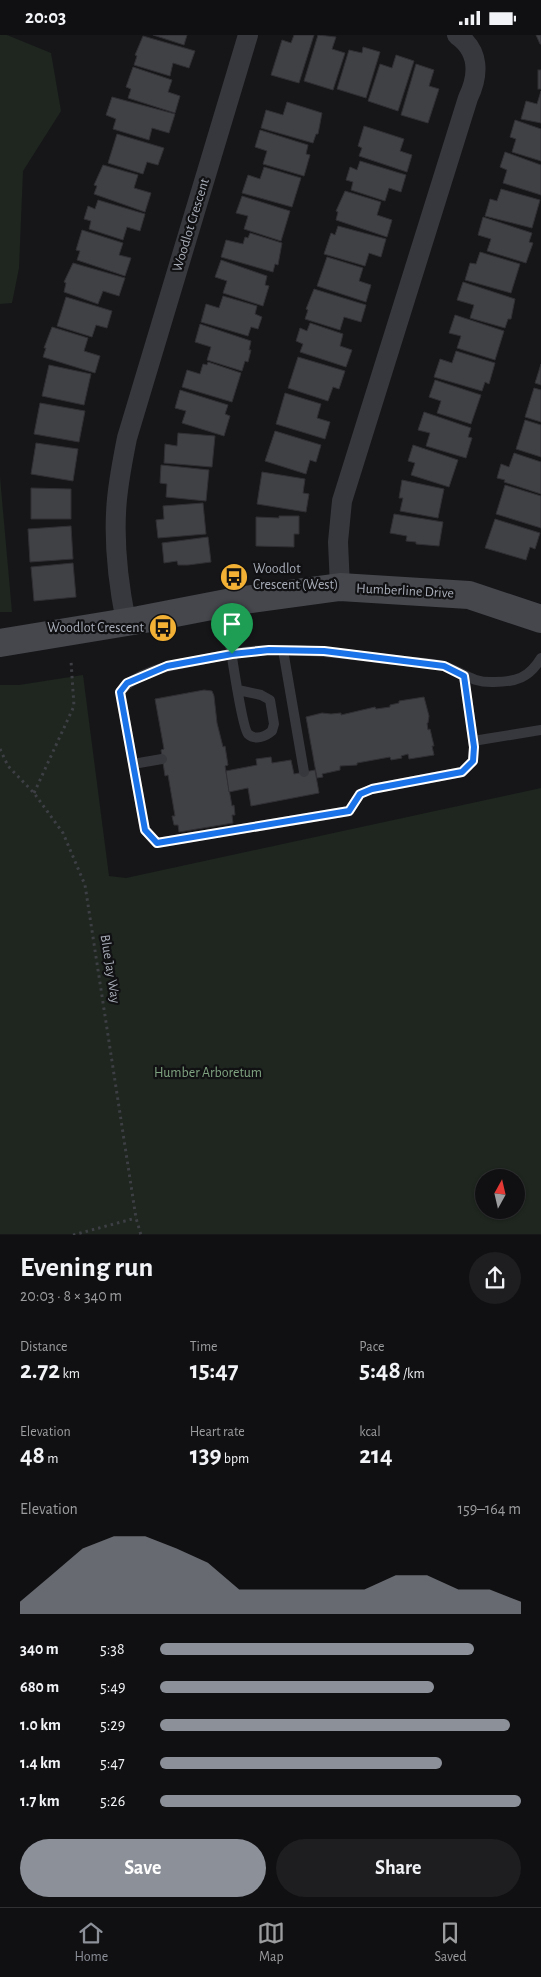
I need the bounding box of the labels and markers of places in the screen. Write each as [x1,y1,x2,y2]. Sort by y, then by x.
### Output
bus stop icon: Woodlot Crescent (West) [219,562,249,592]
place label: Woodlot Crescent (West) [253,562,338,592]
pin [211,603,253,654]
bus stop icon: Woodlot Crescent [148,613,178,643]
place label: Woodlot Crescent [47,621,145,635]

